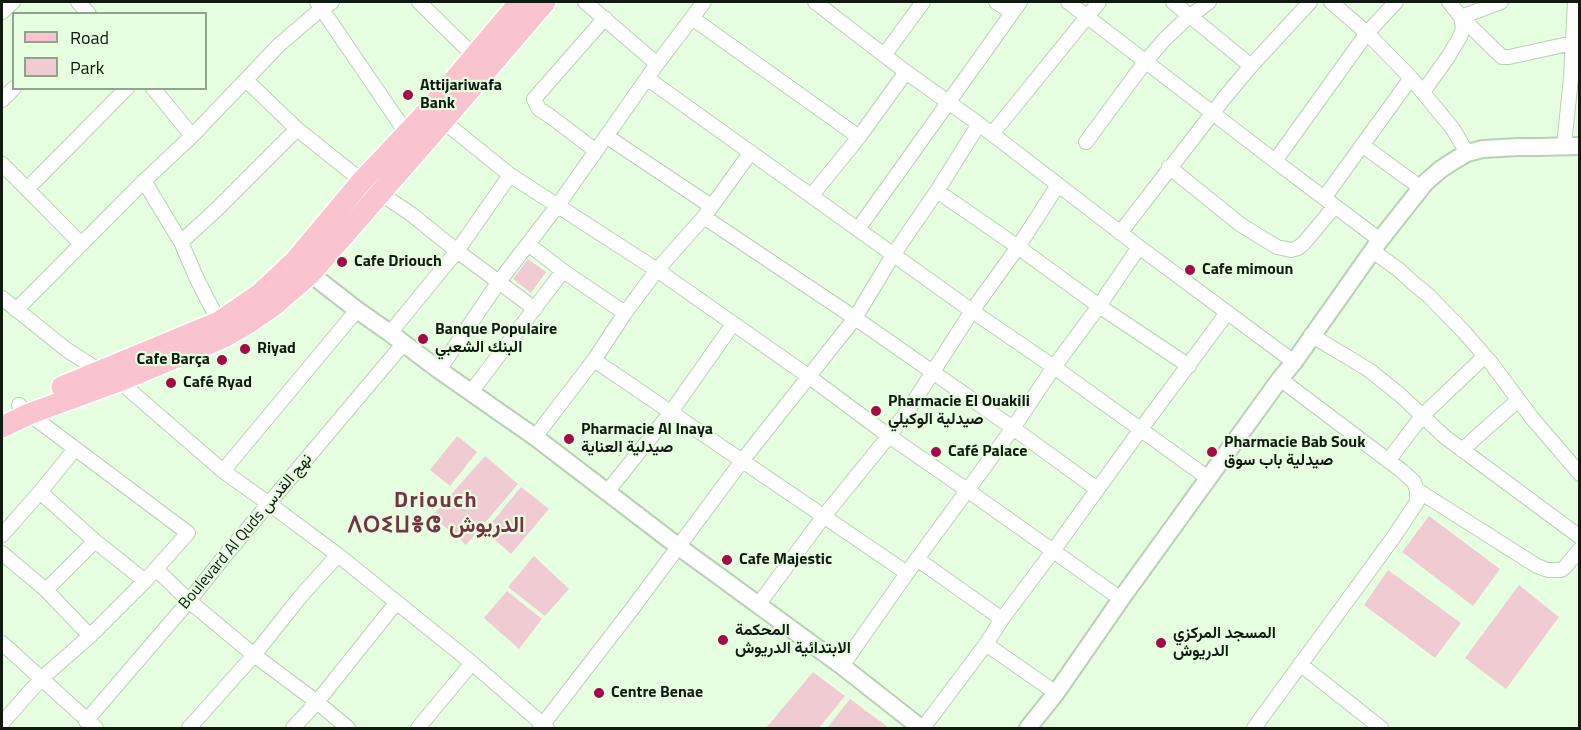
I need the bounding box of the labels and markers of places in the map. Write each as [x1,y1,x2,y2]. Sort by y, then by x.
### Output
place label: Attijariwafa Bank [420,76,502,114]
marker: Attijariwafa Bank [401,88,415,102]
place label: Cafe Driouch [354,252,442,272]
marker: Cafe Driouch [335,255,349,269]
place label: Cafe mimoun [1202,260,1293,280]
marker: Cafe mimoun [1183,263,1197,277]
place label: Banque Populaire البنك الشعبي [435,320,557,358]
marker: Banque Populaire البنك الشعبي [416,332,430,346]
place label: Riyad [257,339,296,359]
marker: Riyad [238,342,252,356]
place label: Cafe Barça [137,350,210,370]
marker: Cafe Barça [215,353,229,367]
place label: Café Ryad [183,373,252,393]
marker: Café Ryad [164,376,178,390]
place label: Pharmacie El Ouakili صيدلية الوكيلي [888,392,1030,430]
marker: Pharmacie El Ouakili صيدلية الوكيلي [869,404,883,418]
place label: Pharmacie Al Inaya صيدلية العناية [581,420,713,458]
marker: Pharmacie Al Inaya صيدلية العناية [562,432,576,446]
place label: Pharmacie Bab Souk صيدلية باب سوق [1224,433,1365,471]
place label: Café Palace [948,442,1027,462]
marker: Café Palace [929,445,943,459]
marker: Pharmacie Bab Souk صيدلية باب سوق [1205,445,1219,459]
place label: Cafe Majestic [739,550,832,570]
marker: Cafe Majestic [720,553,734,567]
place label: المحكمة الابتدائية الدريوش [735,621,851,659]
place label: المسجد المركزي الدريوش [1173,624,1276,662]
marker: المحكمة الابتدائية الدريوش [716,633,730,647]
marker: المسجد المركزي الدريوش [1154,636,1168,650]
place label: Centre Benae [611,683,703,703]
marker: Centre Benae [592,686,606,700]

